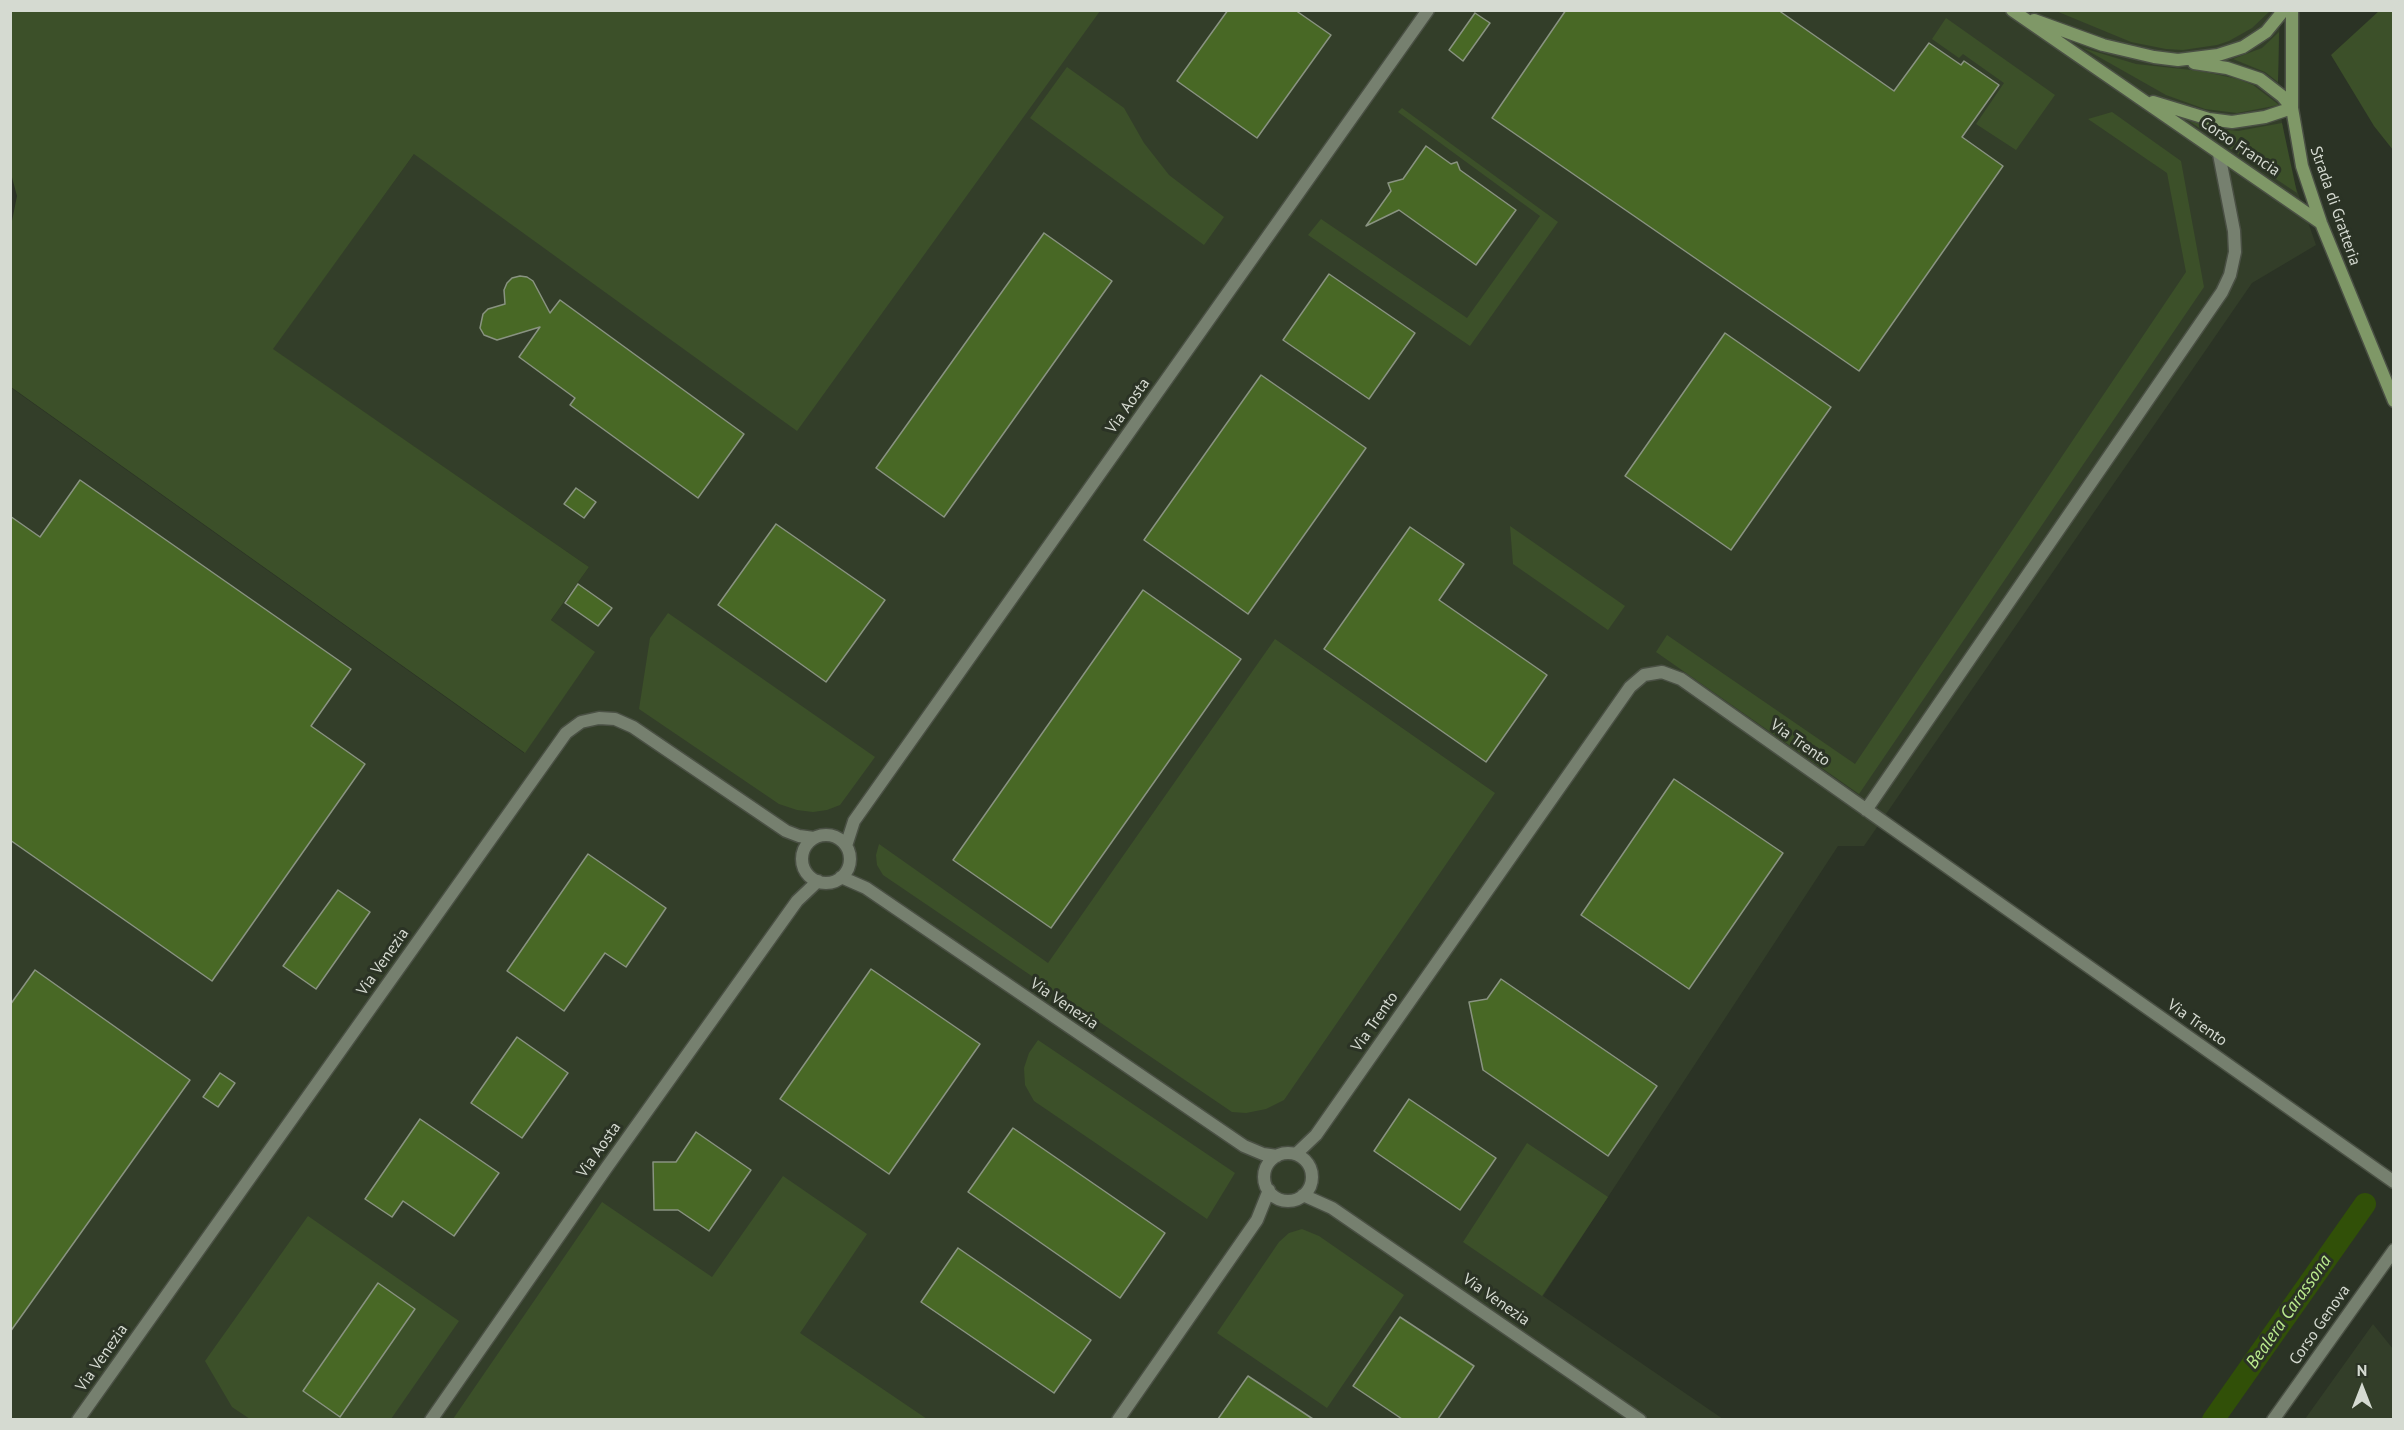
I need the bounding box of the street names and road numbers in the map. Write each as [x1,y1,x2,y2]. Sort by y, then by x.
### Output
street label: Corso Francia [2196,113,2284,181]
street label: Strada di Gratteria [2306,144,2364,268]
street label: Via Aosta [1102,375,1154,437]
street label: Via Trento [1766,715,1834,771]
street label: Via Venezia [353,925,413,999]
street label: Via Venezia [1026,974,1102,1034]
street label: Via Trento [1347,988,1403,1056]
street label: Via Trento [2163,995,2231,1051]
street label: Via Aosta [573,1119,625,1181]
street label: Via Venezia [1459,1270,1533,1330]
street label: Corso Genova [2285,1281,2355,1369]
street label: Via Venezia [72,1321,132,1395]

